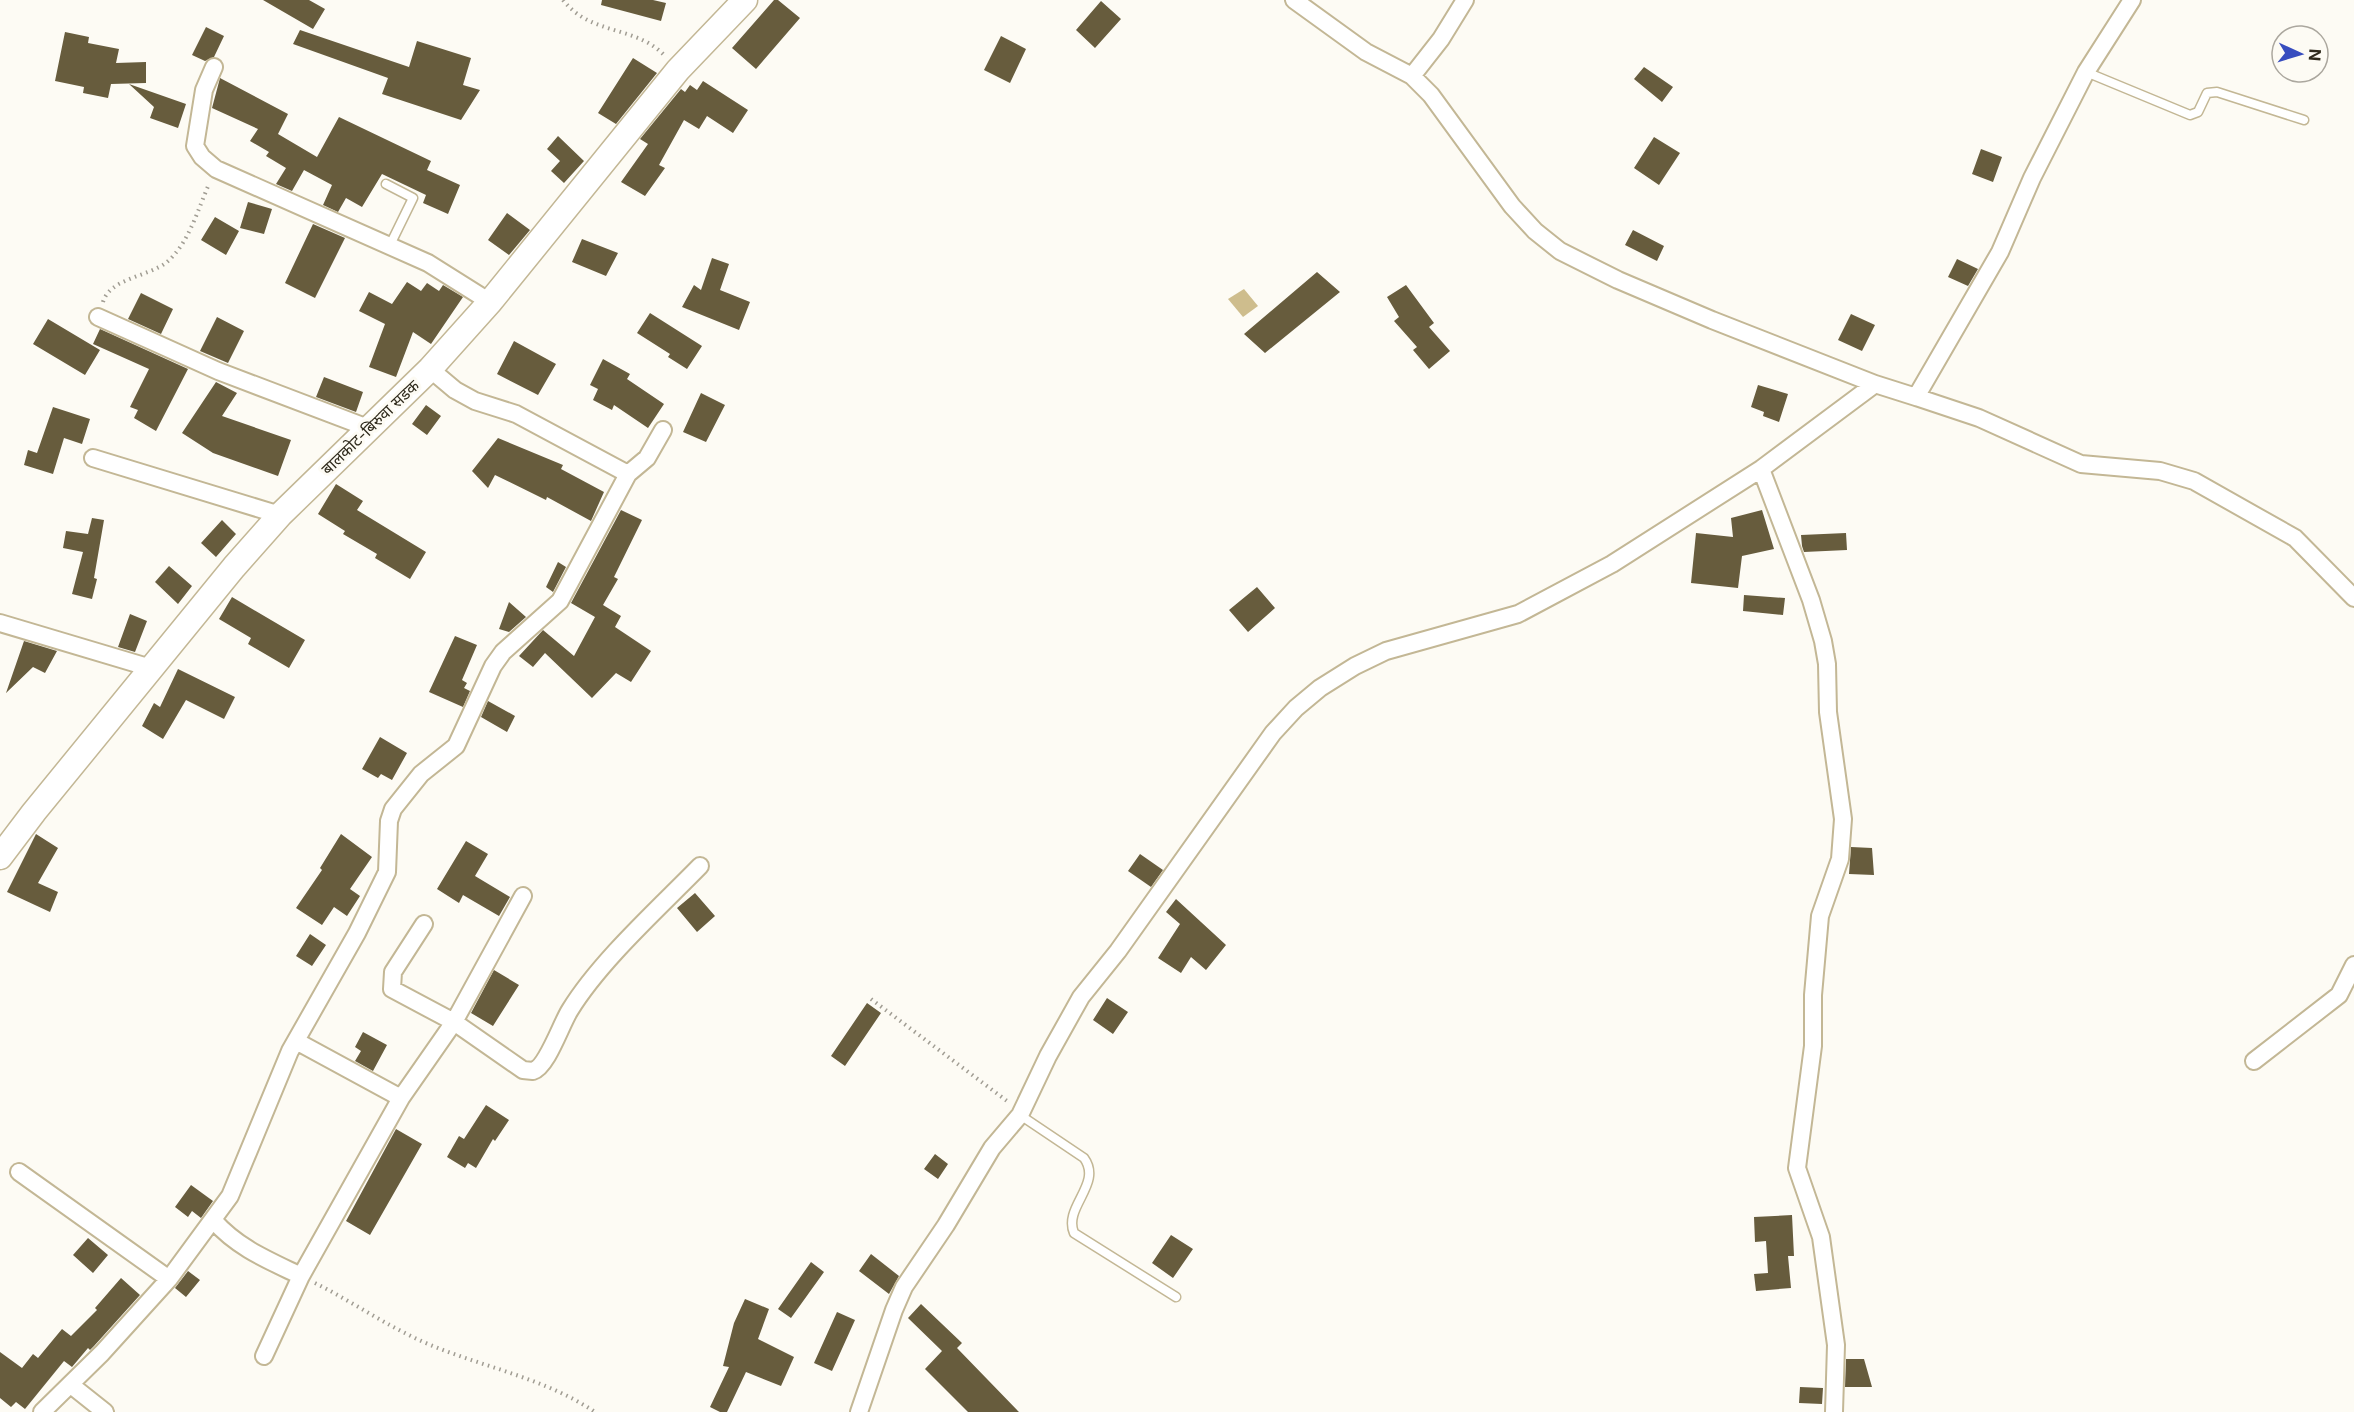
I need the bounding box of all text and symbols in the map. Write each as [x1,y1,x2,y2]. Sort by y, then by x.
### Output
north arrow [2270,24,2330,84]
text: N [2305,48,2325,62]
street label: बालकोट-बिरुवा सडक [317,375,424,479]

